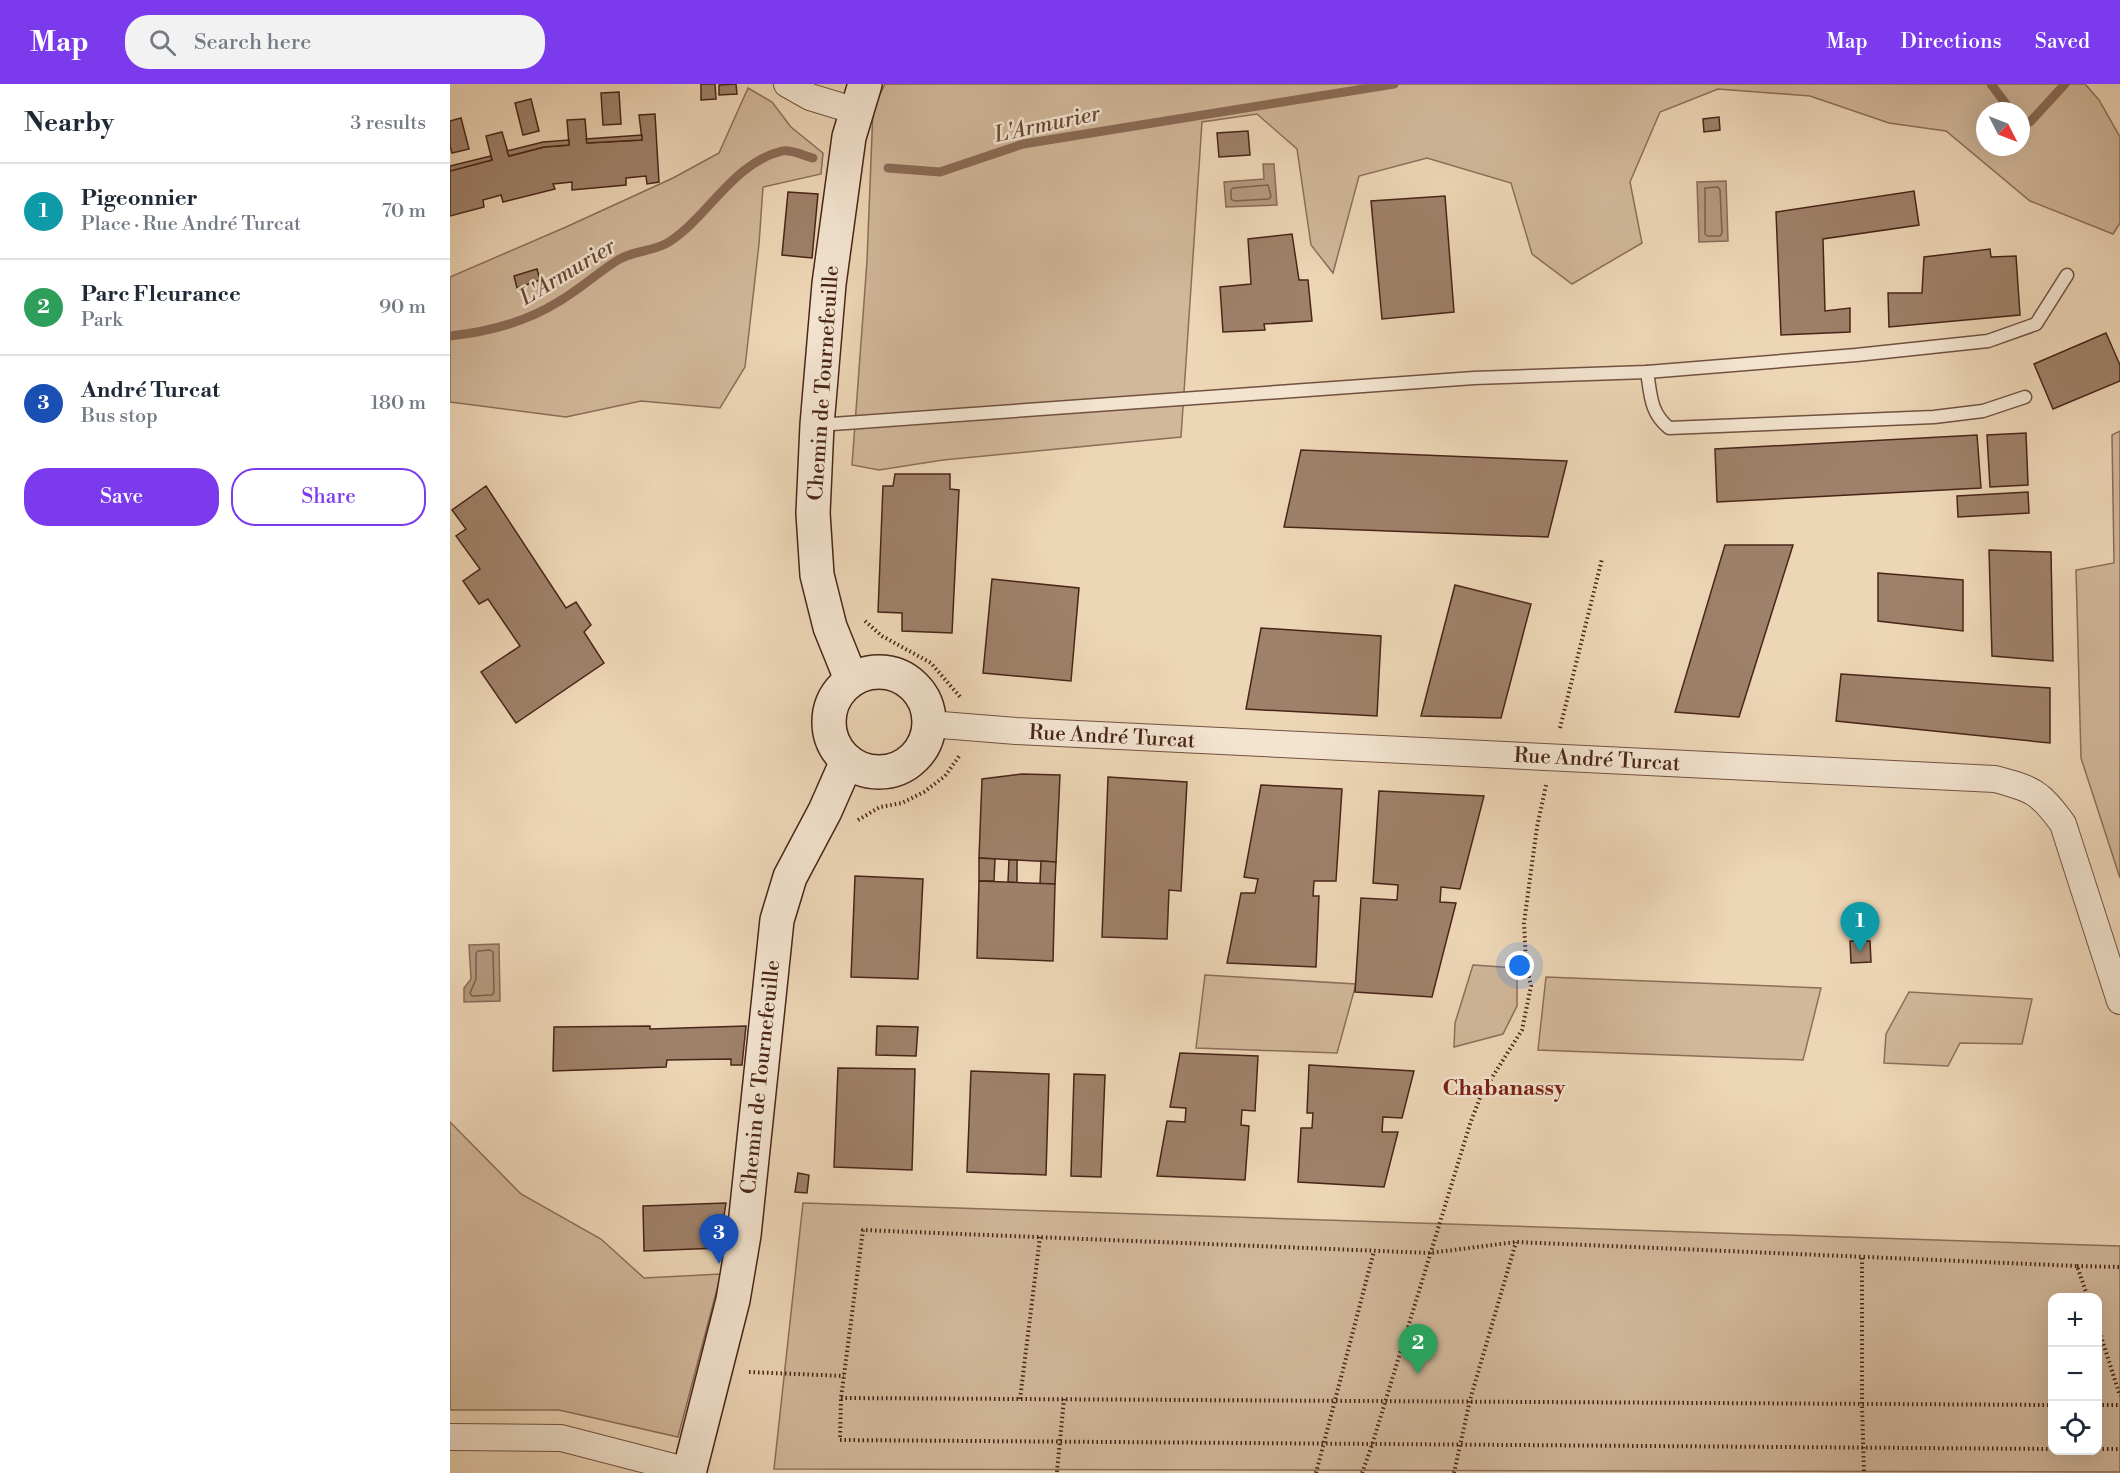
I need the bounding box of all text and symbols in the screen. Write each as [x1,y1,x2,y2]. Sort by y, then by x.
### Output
search box [125,15,545,69]
text: Map [30,25,89,60]
icon: search [146,26,179,59]
text: Search here [194,29,311,56]
text: Map [1826,29,1868,55]
text: Directions [1901,29,2002,55]
text: Saved [2035,29,2090,55]
water label: L'Armurier [991,100,1103,149]
north arrow [1976,102,2030,156]
text: Nearby [24,107,114,139]
text: 3 results [350,111,426,136]
text: Pigeonnier [81,185,198,212]
text: 1 [39,199,48,224]
text: 70 m [382,199,426,224]
text: Place · Rue André Turcat [81,212,301,237]
water label: L'Armurier [514,233,621,312]
street label: Chemin de Tournefeuille [803,265,845,501]
text: Parc Fleurance [81,281,241,308]
text: 2 [37,295,50,320]
text: 90 m [379,295,426,320]
text: Park [81,308,123,333]
text: André Turcat [81,377,220,404]
text: 3 [37,391,50,416]
text: 180 m [371,391,426,416]
text: Bus stop [81,404,158,429]
button: Save [24,468,219,526]
button: Share [231,468,426,526]
street label: Rue André Turcat [1028,720,1196,754]
street label: Rue André Turcat [1513,743,1681,777]
pin: 1 [1840,902,1880,952]
your location [1505,951,1534,980]
street label: Chemin de Tournefeuille [736,959,786,1196]
district label: Chabanassy [1443,1075,1566,1102]
pin: 3 [700,1214,738,1264]
map controls [2048,1293,2102,1455]
button: + [2048,1293,2102,1347]
pin: 2 [1398,1324,1438,1374]
button: − [2048,1347,2102,1401]
button: locate [2048,1401,2102,1455]

